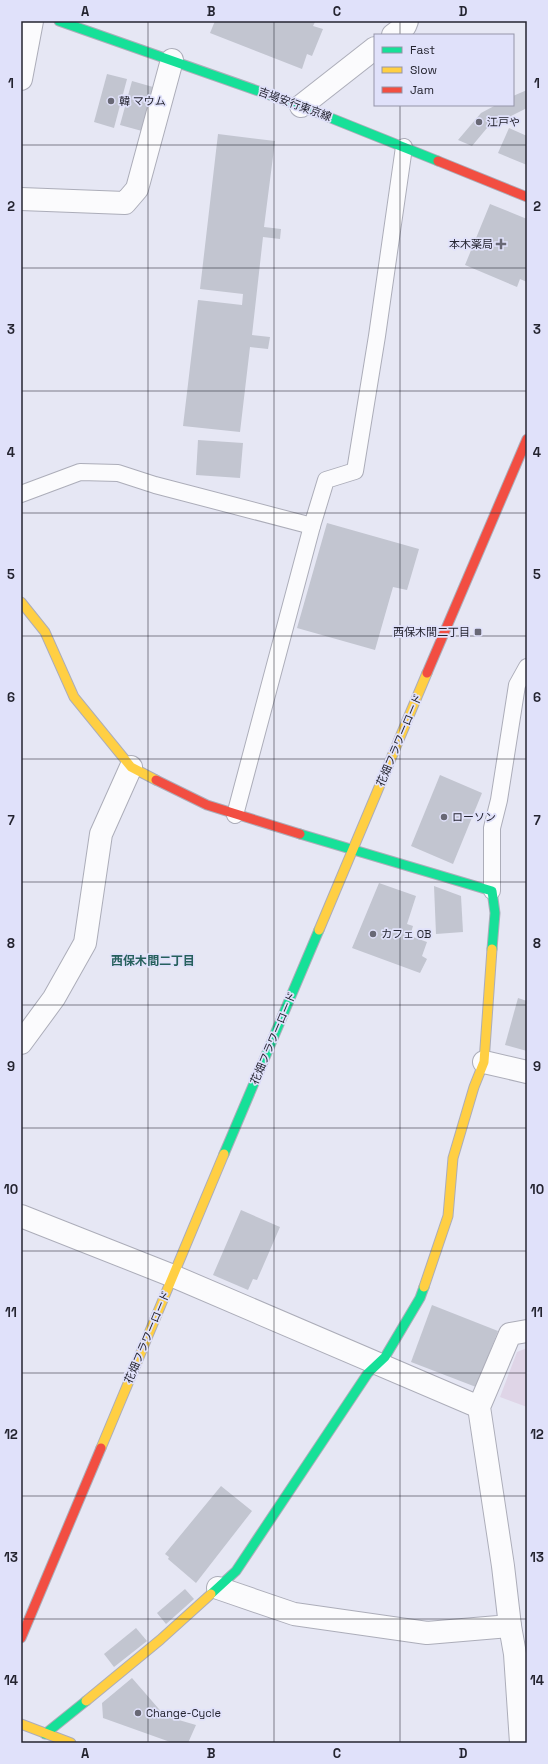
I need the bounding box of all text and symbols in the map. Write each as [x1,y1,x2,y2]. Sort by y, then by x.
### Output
text: A [81,3,90,20]
text: B [207,3,216,20]
text: C [333,3,341,20]
text: D [459,3,468,20]
legend [374,34,514,106]
text: Fast [410,42,435,58]
text: Slow [410,62,437,78]
text: 1 [8,75,14,92]
text: 1 [534,75,540,92]
text: Jam [410,82,434,98]
street label: 吉場安行東京線 [256,84,334,124]
place label: 韓 マウム [119,94,166,108]
marker: 韓 マウム [106,96,116,106]
place label: 江戸や [487,115,520,129]
marker: 江戸や [474,117,484,127]
text: 2 [7,198,15,215]
text: 2 [533,198,541,215]
place label: 本木薬局 [449,237,493,251]
marker: 本木薬局 [496,239,506,249]
text: 3 [7,321,15,338]
text: 3 [533,321,541,338]
text: 4 [7,444,15,461]
text: 4 [533,444,541,461]
text: 5 [7,566,15,583]
text: 5 [533,566,541,583]
place label: 西保木間二丁目 [393,625,470,639]
marker: 西保木間二丁目 [473,627,483,637]
text: 6 [7,689,15,706]
text: 6 [533,689,541,706]
street label: 花畑フラワーロード [373,692,425,788]
place label: ローソン [452,810,496,824]
text: 7 [7,812,15,829]
marker: ローソン [439,812,449,822]
text: 7 [533,812,541,829]
place label: カフェ OB [381,927,431,941]
marker: カフェ OB [368,929,378,939]
text: 8 [7,935,15,952]
text: 8 [533,935,541,952]
district label: 西保木間二丁目 [111,953,195,969]
street label: 花畑フラワーロード [247,990,299,1086]
text: 9 [7,1058,15,1075]
text: 9 [533,1058,541,1075]
text: 10 [4,1181,18,1198]
text: 10 [530,1181,544,1198]
street label: 花畑フラワーロード [121,1289,173,1385]
text: 11 [5,1304,17,1321]
text: 11 [531,1304,543,1321]
text: 12 [4,1426,18,1443]
text: 12 [530,1426,544,1443]
text: 13 [4,1549,18,1566]
text: 13 [530,1549,544,1566]
text: 14 [4,1672,18,1689]
text: 14 [530,1672,544,1689]
place label: Change-Cycle [146,1706,221,1720]
marker: Change-Cycle [133,1708,143,1718]
text: A [81,1745,90,1762]
text: B [207,1745,216,1762]
text: C [333,1745,341,1762]
text: D [459,1745,468,1762]

